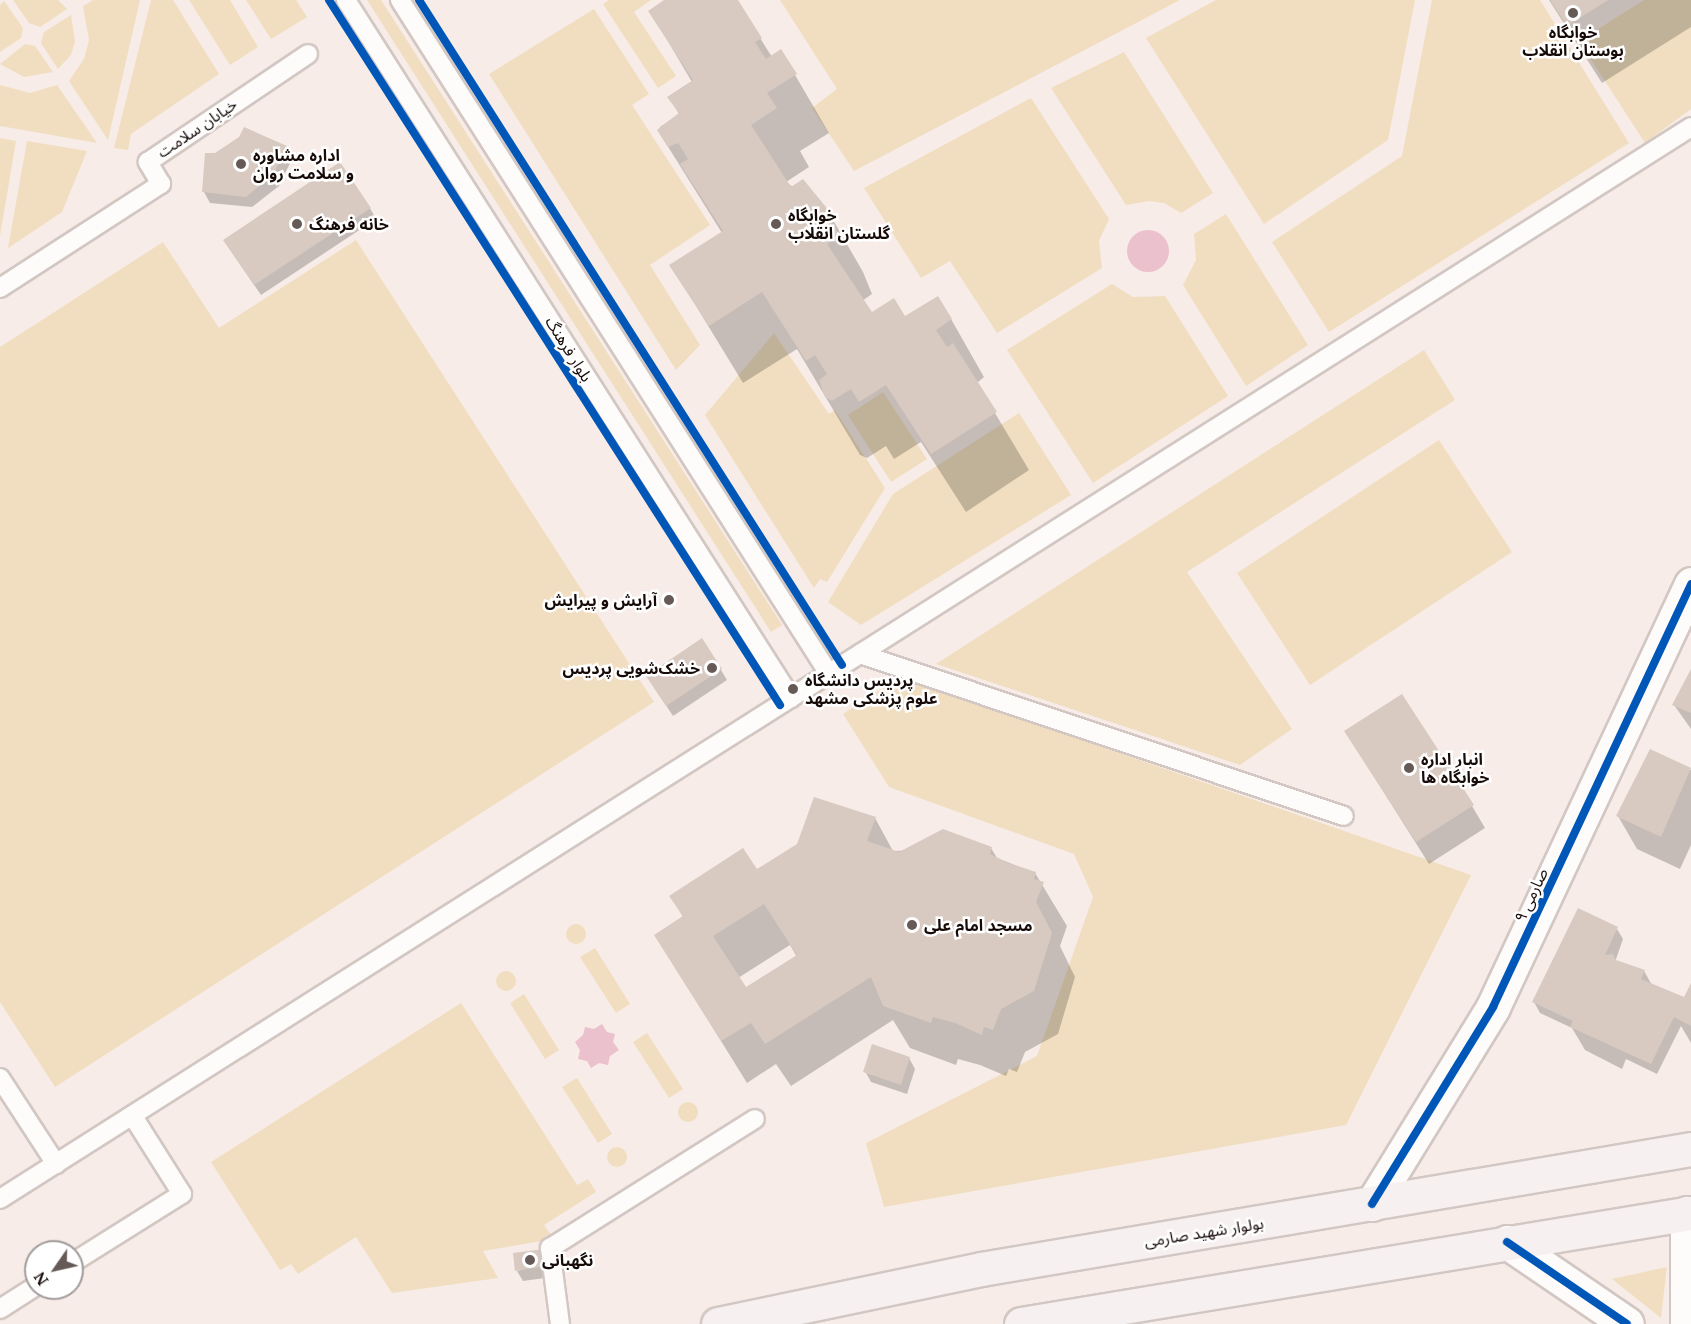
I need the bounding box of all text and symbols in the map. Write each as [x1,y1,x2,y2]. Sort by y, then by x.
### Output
marker: خوابگاه بوستان انقلاب [1566,6,1580,20]
place label: خوابگاه بوستان انقلاب [1522,22,1624,60]
street label: خیابان سلامت [154,94,240,162]
place label: اداره مشاوره و سلامت روان [253,145,354,183]
marker: اداره مشاوره و سلامت روان [234,157,248,171]
place label: خوابگاه گلستان انقلاب [788,205,890,243]
place label: خانه فرهنگ [309,214,389,234]
marker: خانه فرهنگ [290,217,304,231]
marker: خوابگاه گلستان انقلاب [769,217,783,231]
street label: بلوار فرهنگ [541,313,597,385]
place label: آرایش و پیرایش [545,590,657,610]
marker: آرایش و پیرایش [662,593,676,607]
place label: خشک‌شویی پردیس [562,658,700,678]
marker: خشک‌شویی پردیس [705,661,719,675]
place label: پردیس دانشگاه علوم پزشکی مشهد [805,670,938,708]
marker: پردیس دانشگاه علوم پزشکی مشهد [786,682,800,696]
place label: انبار اداره خوابگاه ها [1421,749,1489,787]
marker: انبار اداره خوابگاه ها [1402,761,1416,775]
street label: صارمی ۹ [1510,865,1552,925]
place label: مسجد امام علی [924,915,1033,935]
marker: مسجد امام علی [905,918,919,932]
street label: بولوار شهید صارمی [1143,1213,1265,1251]
north arrow [24,1240,84,1300]
place label: نگهبانی [542,1250,593,1270]
marker: نگهبانی [523,1253,537,1267]
text: N [28,1268,53,1290]

